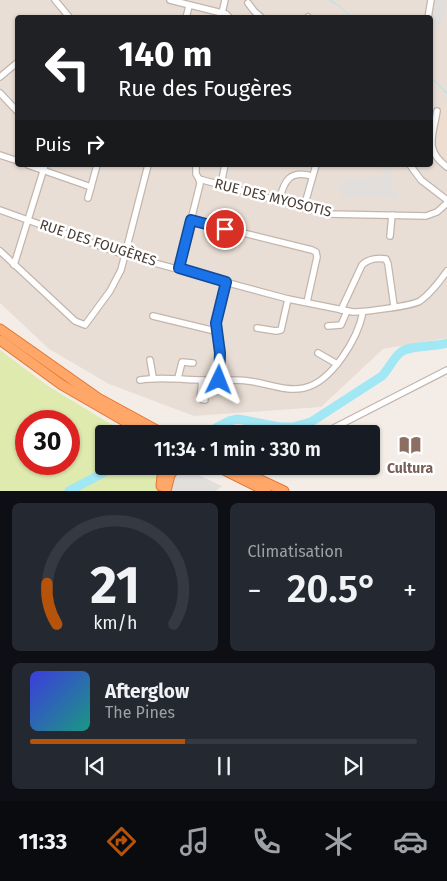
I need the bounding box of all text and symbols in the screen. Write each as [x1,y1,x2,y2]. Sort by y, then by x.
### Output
text: 140 m [118,33,212,75]
icon: left [35,35,100,100]
text: Rue des Fougères [118,75,292,102]
icon: right [81,130,109,158]
text: Puis [35,133,71,156]
street label: RUE DES MYOSOTIS [213,175,334,221]
pin [204,208,246,250]
street label: RUE DES FOUGÈRES [37,215,159,270]
icon: arrive [211,215,239,243]
position arrow [192,353,244,405]
speed limit sign: 30 [15,410,80,475]
library icon: Cultura [397,432,423,458]
text: 11:34 · 1 min · 330 m [154,438,321,461]
place label: Cultura [387,460,433,477]
text: Climatisation [248,542,343,561]
text: 21 [90,554,140,617]
text: 20.5° [287,566,377,612]
text: − [248,574,262,607]
text: + [403,574,417,607]
text: km/h [93,612,137,634]
text: Afterglow [105,680,189,703]
text: The Pines [105,703,175,722]
icon: previous [81,752,109,780]
icon: pause [210,752,238,780]
icon: next [339,752,367,780]
icon: directions [104,824,139,859]
icon: music [177,824,212,859]
icon: phone [249,824,284,859]
icon: climate [321,824,356,859]
icon: car [393,824,428,859]
text: 11:33 [19,828,67,855]

